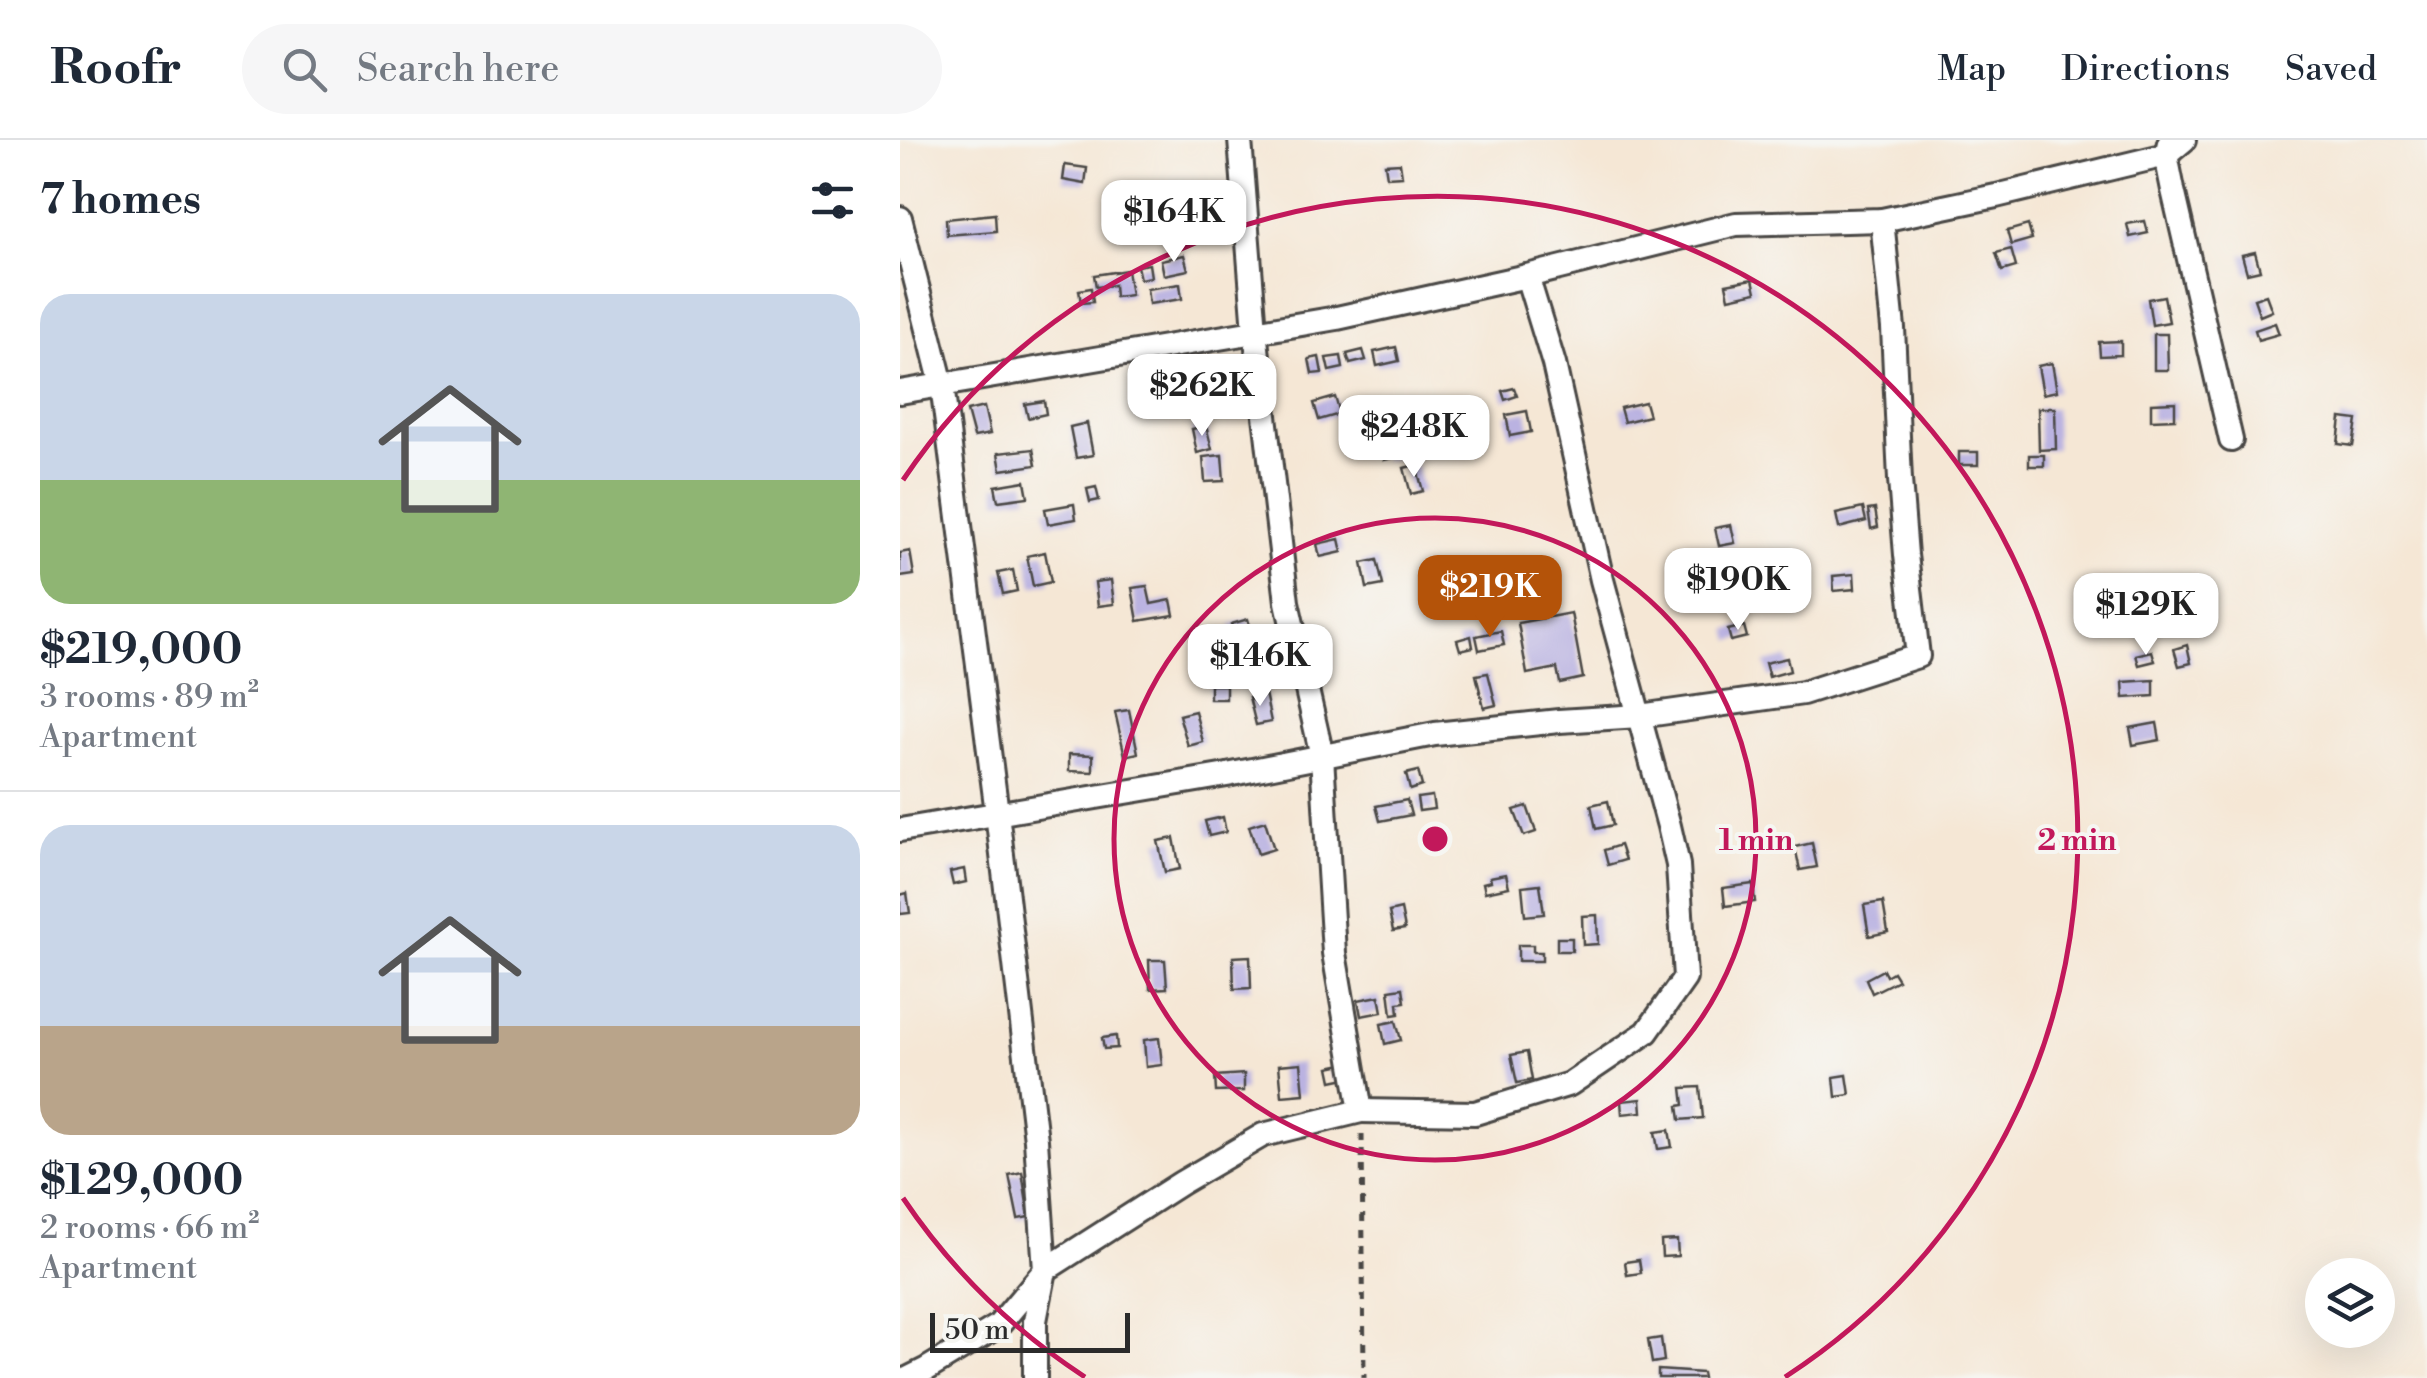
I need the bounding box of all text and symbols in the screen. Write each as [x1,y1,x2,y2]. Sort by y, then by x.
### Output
search box [242,24,942,114]
text: Roofr [50,39,182,99]
icon: search [277,42,332,97]
text: Search here [357,46,560,93]
text: Map [1937,48,2006,91]
text: Directions [2061,48,2230,91]
text: Saved [2285,48,2377,91]
icon: filters [805,173,860,228]
text: 7 homes [40,174,201,227]
pin: $164K [1104,180,1244,265]
text: $164K [1123,192,1225,232]
pin: $262K [1132,354,1272,439]
icon: home [360,359,540,539]
text: $262K [1149,366,1255,406]
pin: $248K [1344,395,1484,480]
text: $248K [1360,407,1468,447]
pin: $190K [1668,548,1808,633]
pin: $219K [1420,555,1560,640]
text: $190K [1686,560,1790,600]
text: $219K [1440,567,1540,607]
pin: $129K [2076,573,2216,658]
text: $129K [2095,585,2197,625]
text: $219,000 [40,624,242,677]
pin: $146K [1190,624,1330,709]
text: $146K [1210,636,1310,676]
text: 3 rooms · 89 m² [40,677,259,717]
text: Apartment [40,717,197,757]
centre of rings [1417,821,1453,857]
text: 1 min [1719,822,1794,860]
text: 2 min [2038,822,2117,860]
icon: home [360,890,540,1070]
text: $129,000 [40,1155,243,1208]
text: 2 rooms · 66 m² [40,1208,259,1248]
text: Apartment [40,1248,197,1288]
map controls [2305,1258,2395,1348]
button: layers [2305,1258,2395,1348]
scale bar [930,1308,1130,1352]
text: 50 m [945,1313,1009,1348]

